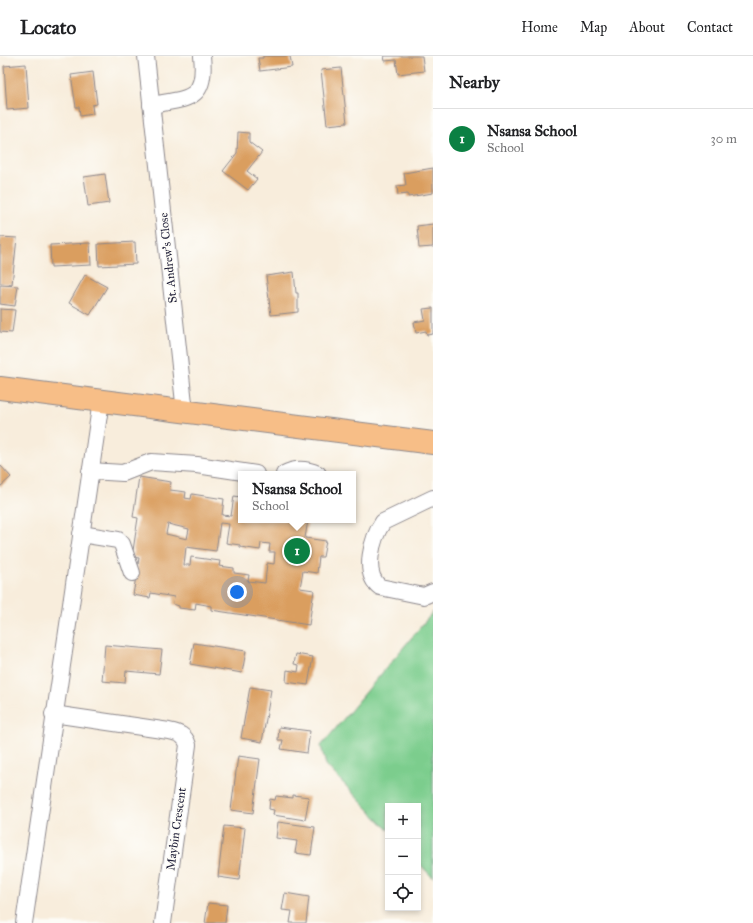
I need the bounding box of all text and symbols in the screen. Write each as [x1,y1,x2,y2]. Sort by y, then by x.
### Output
text: Locato [20,16,76,39]
text: Home [521,19,558,36]
text: Map [580,19,607,36]
text: About [629,19,665,36]
text: Contact [687,19,733,36]
text: Nearby [449,72,500,93]
text: Nsansa School [487,122,577,140]
text: 1 [459,131,465,147]
text: 30 m [711,131,737,147]
text: School [487,140,524,156]
street label: St. Andrew's Close [156,212,180,304]
popup [238,471,356,523]
text: Nsansa School [252,480,342,498]
text: School [252,498,289,514]
pin: 1 [284,536,310,566]
your location [227,582,247,602]
street label: Maybin Crescent [163,786,189,871]
map controls [385,803,421,911]
button: + [385,803,421,839]
button: − [385,839,421,875]
button: locate [385,875,421,911]

